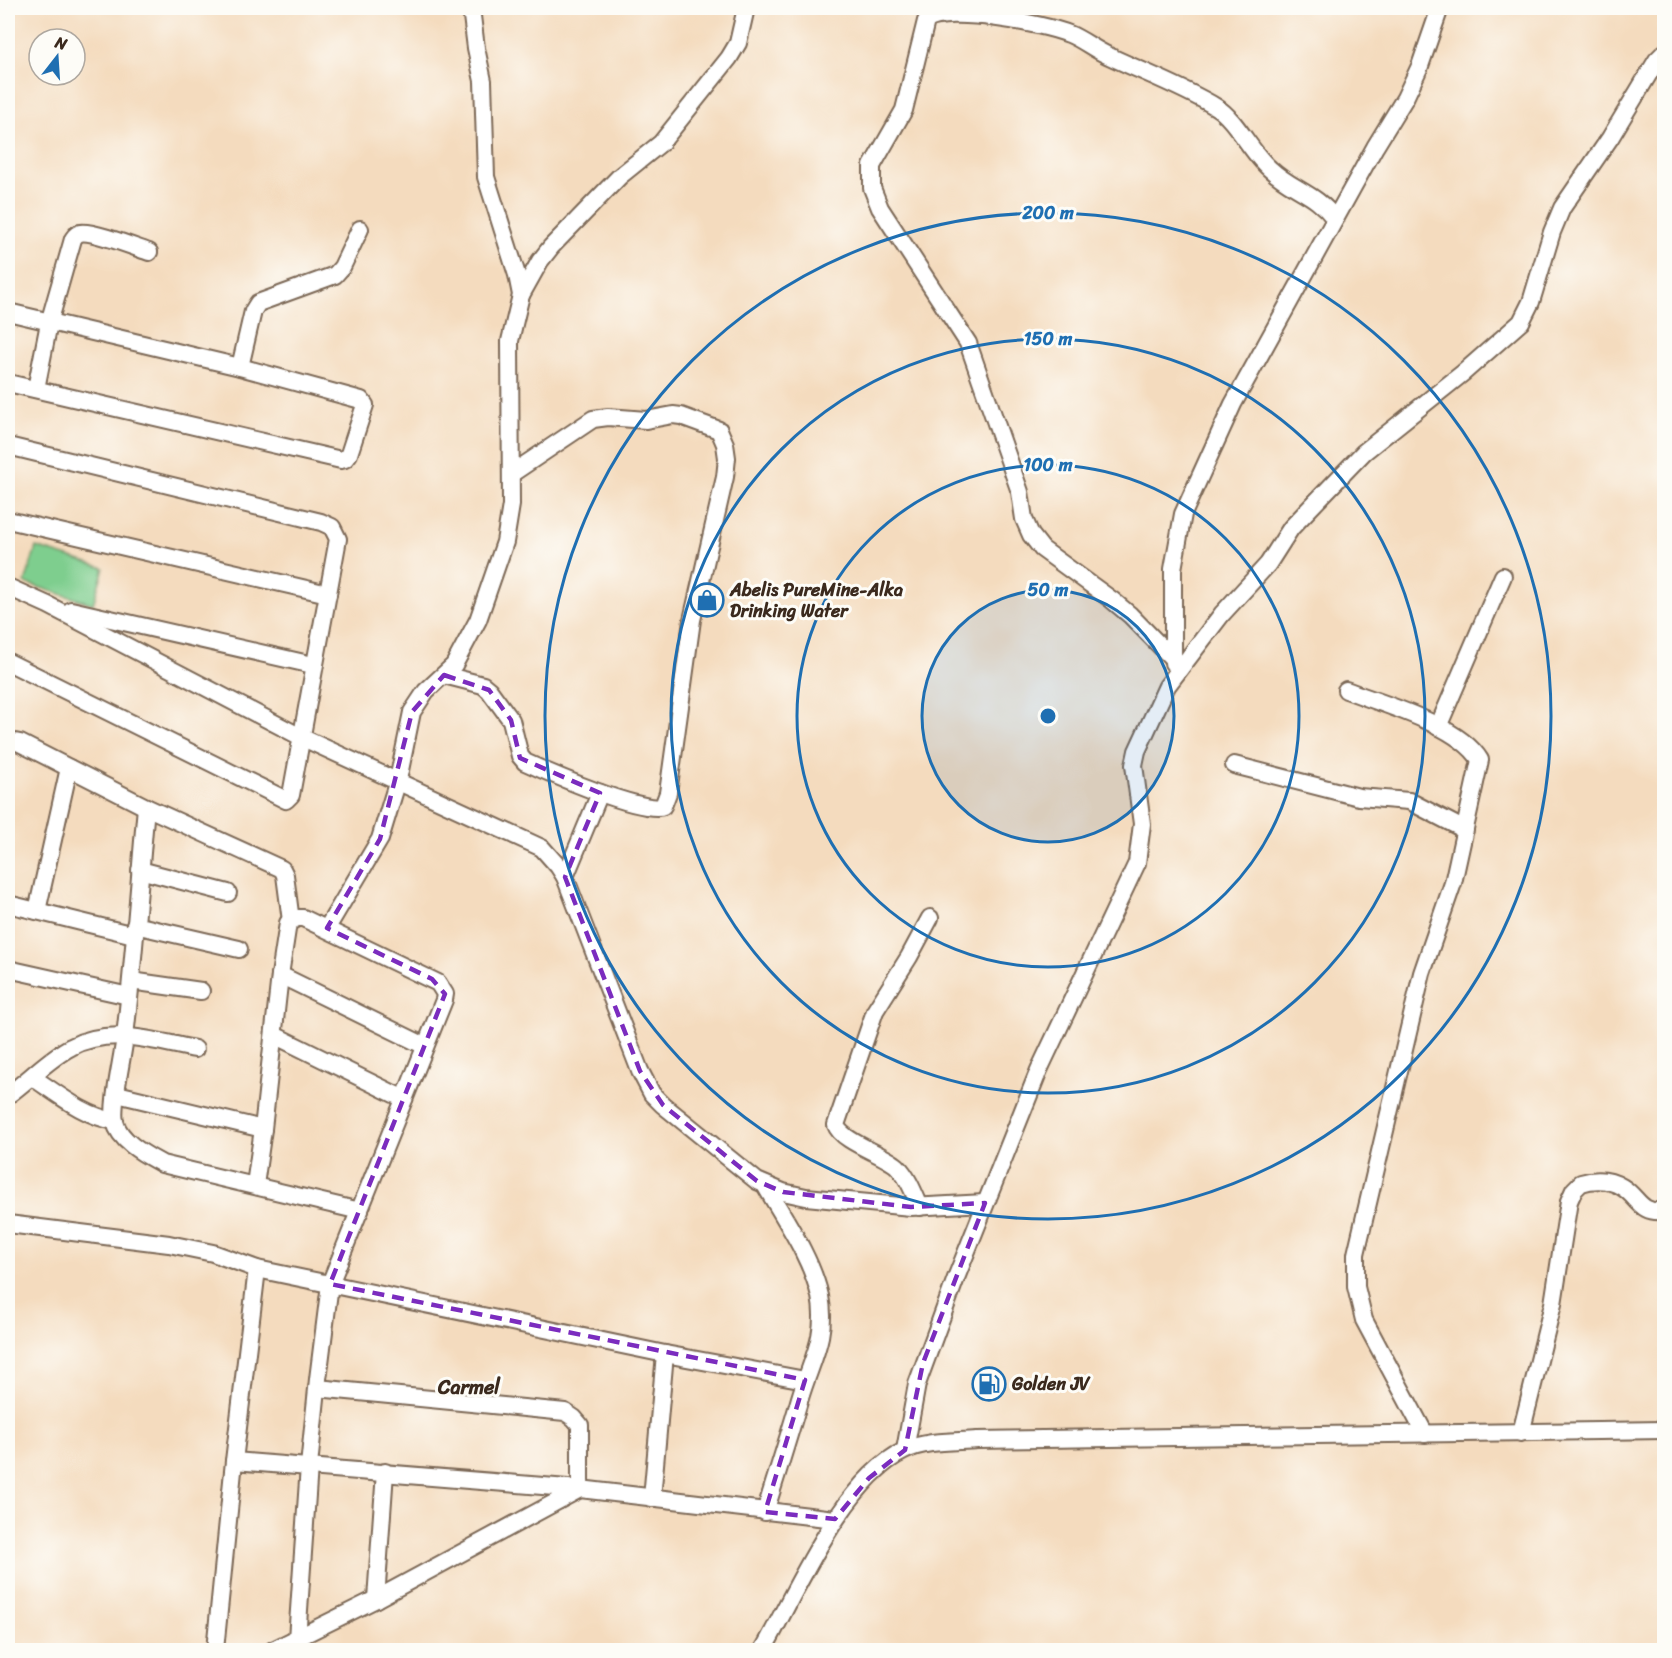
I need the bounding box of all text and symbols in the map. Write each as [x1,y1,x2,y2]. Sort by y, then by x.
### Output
north arrow [27,27,87,87]
text: N [51,27,72,59]
text: 200 m [1021,197,1074,229]
text: 150 m [1024,323,1072,355]
text: 100 m [1024,449,1073,481]
place label: Abelis PureMine-Alka Drinking Water [729,574,903,627]
text: 50 m [1028,574,1069,606]
shop icon: Abelis PureMine-Alka Drinking Water [689,582,725,618]
centre of rings [1038,706,1058,726]
fuel station icon: Golden JV [971,1366,1007,1402]
place label: Golden JV [1011,1368,1091,1400]
district label: Carmel [437,1370,501,1405]

